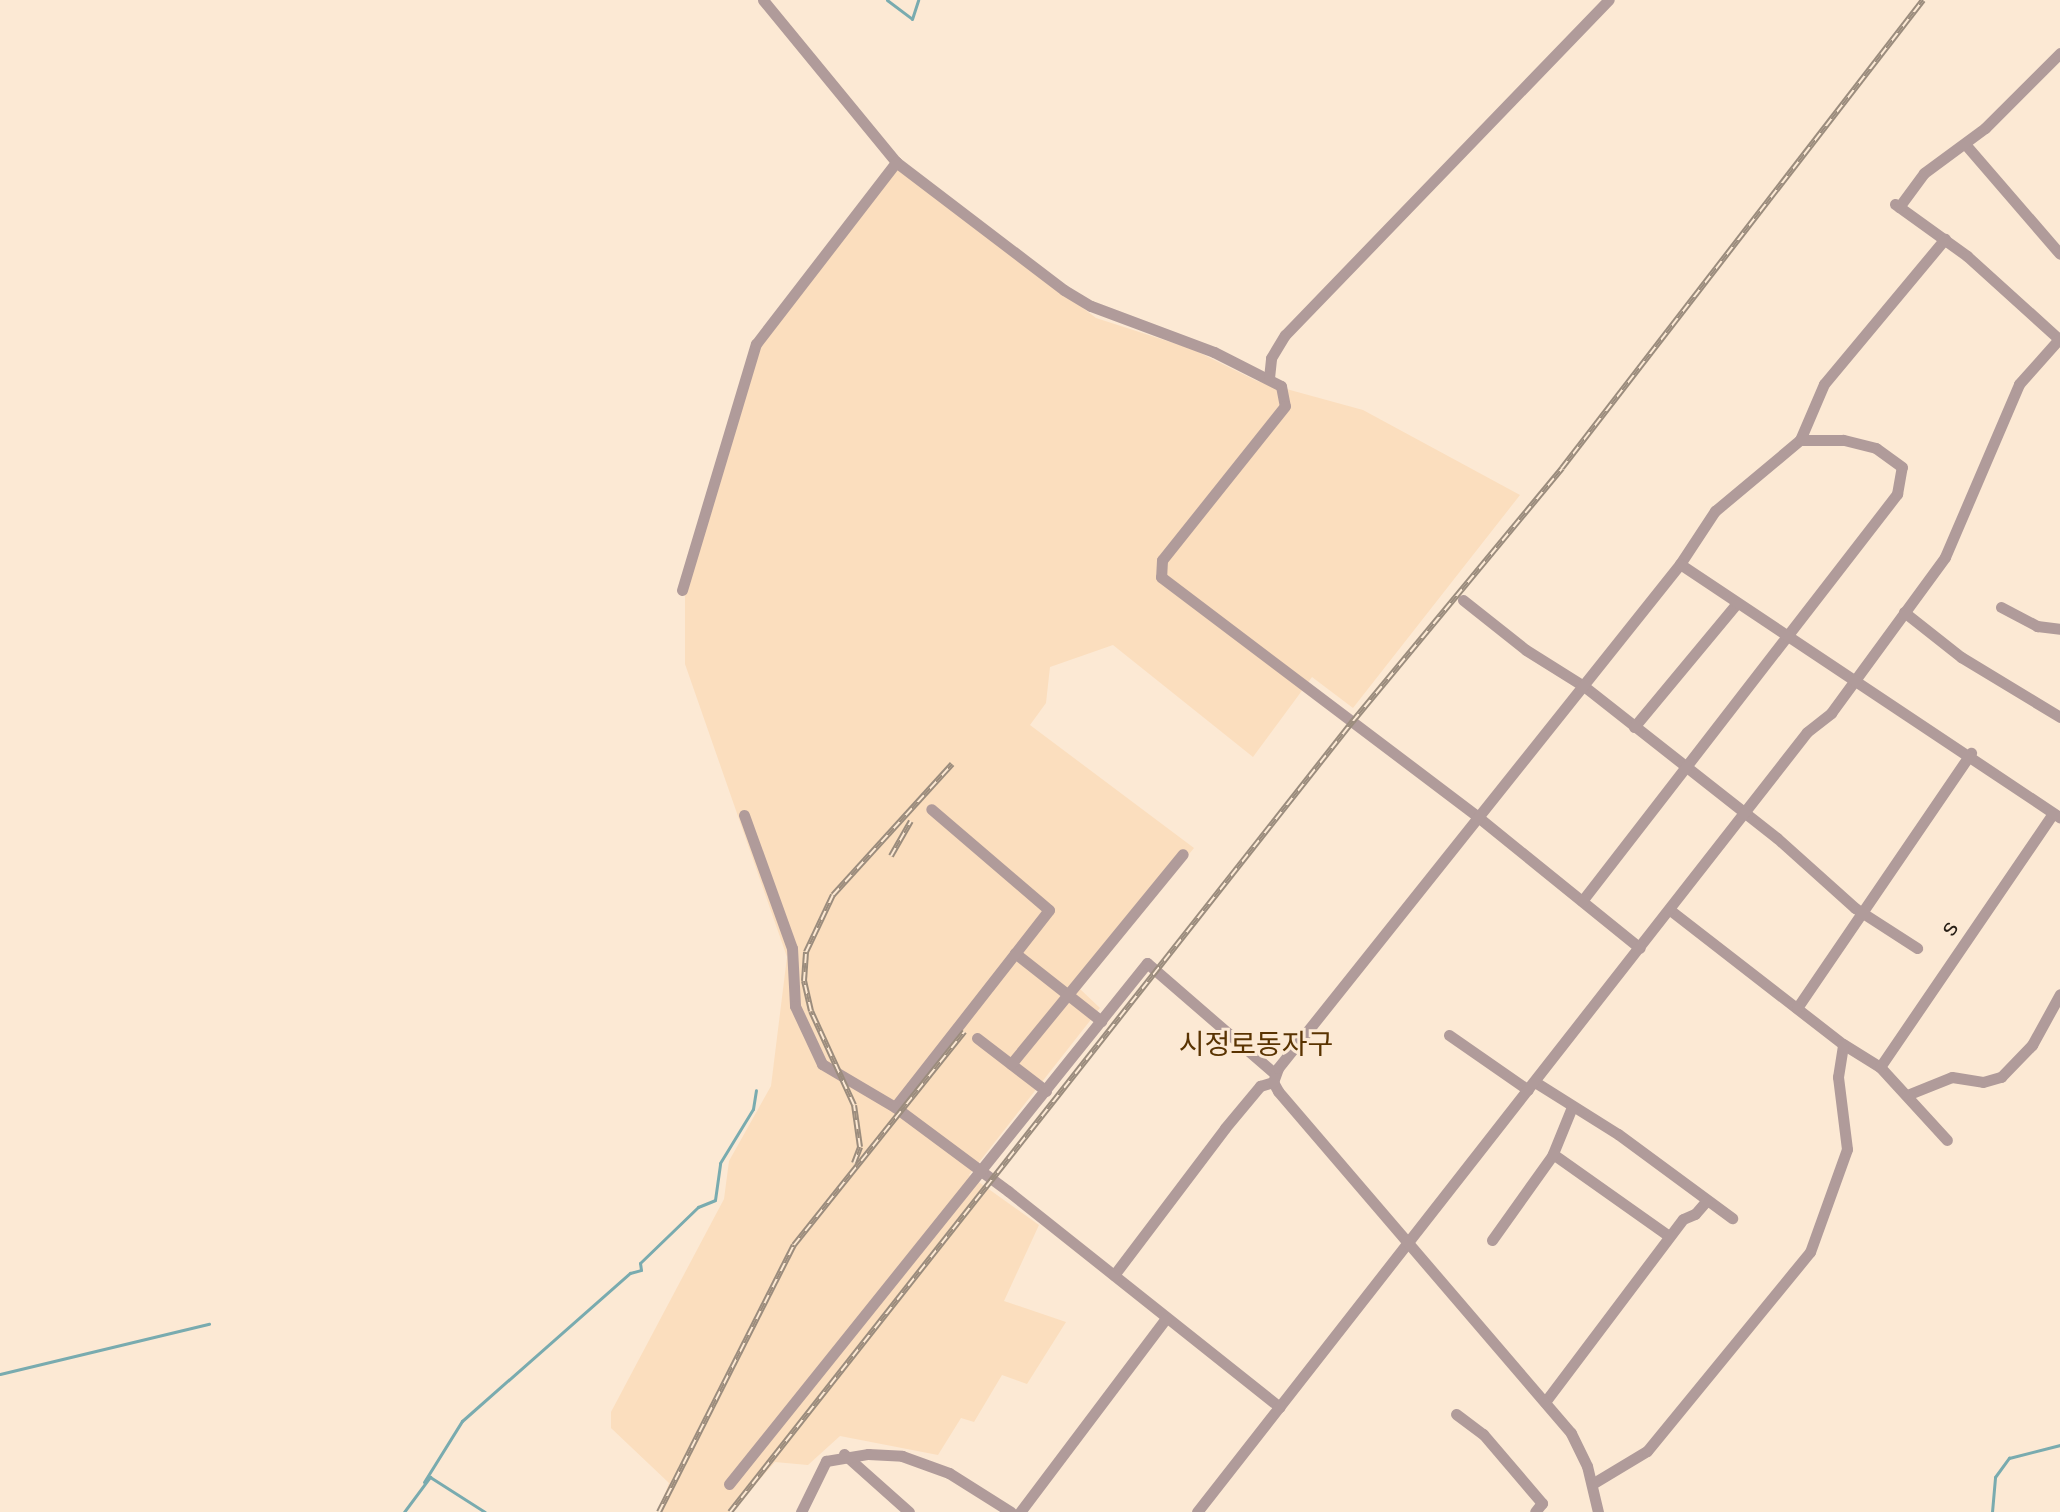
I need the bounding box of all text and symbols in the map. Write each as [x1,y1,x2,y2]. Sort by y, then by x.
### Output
street label: s [1934,915,1964,941]
district label: 시정로동자구 [1179,1028,1333,1062]

